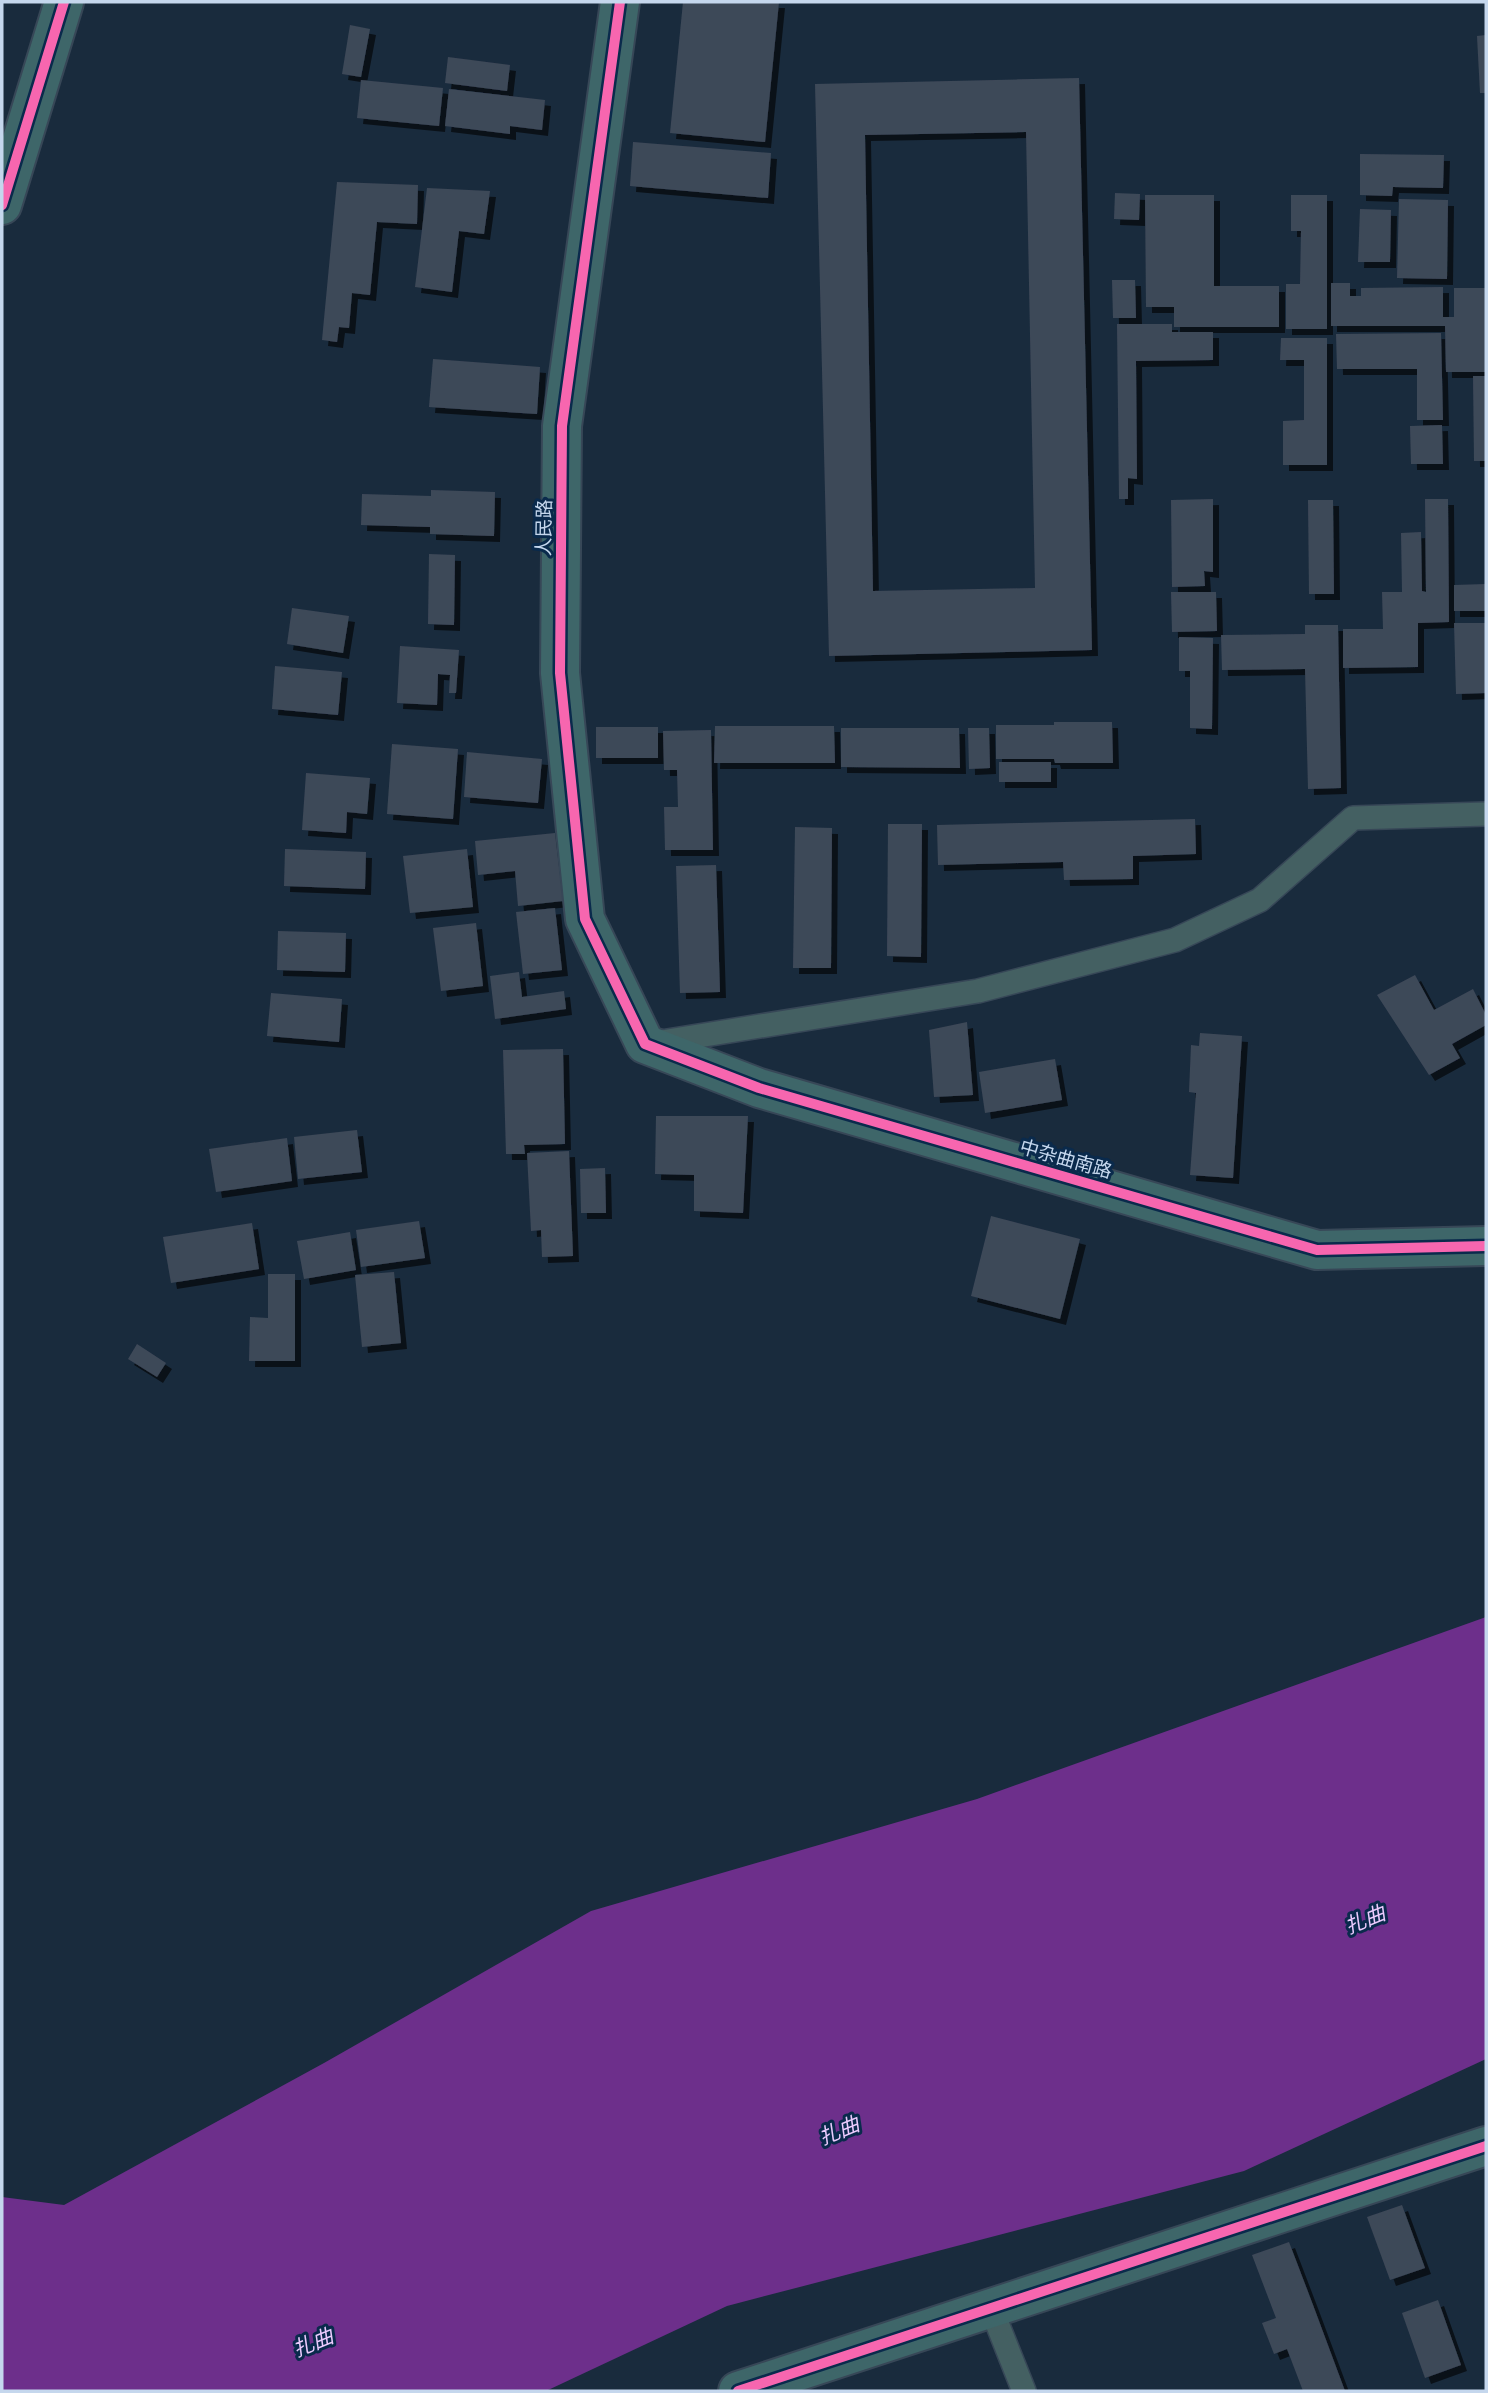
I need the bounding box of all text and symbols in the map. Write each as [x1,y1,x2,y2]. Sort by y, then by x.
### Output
street label: 人民路 [533,499,555,557]
street label: 中杂曲南路 [1017,1136,1115,1182]
water label: 扎曲 [1341,1900,1391,1939]
water label: 扎曲 [815,2111,865,2150]
water label: 扎曲 [289,2323,339,2362]

